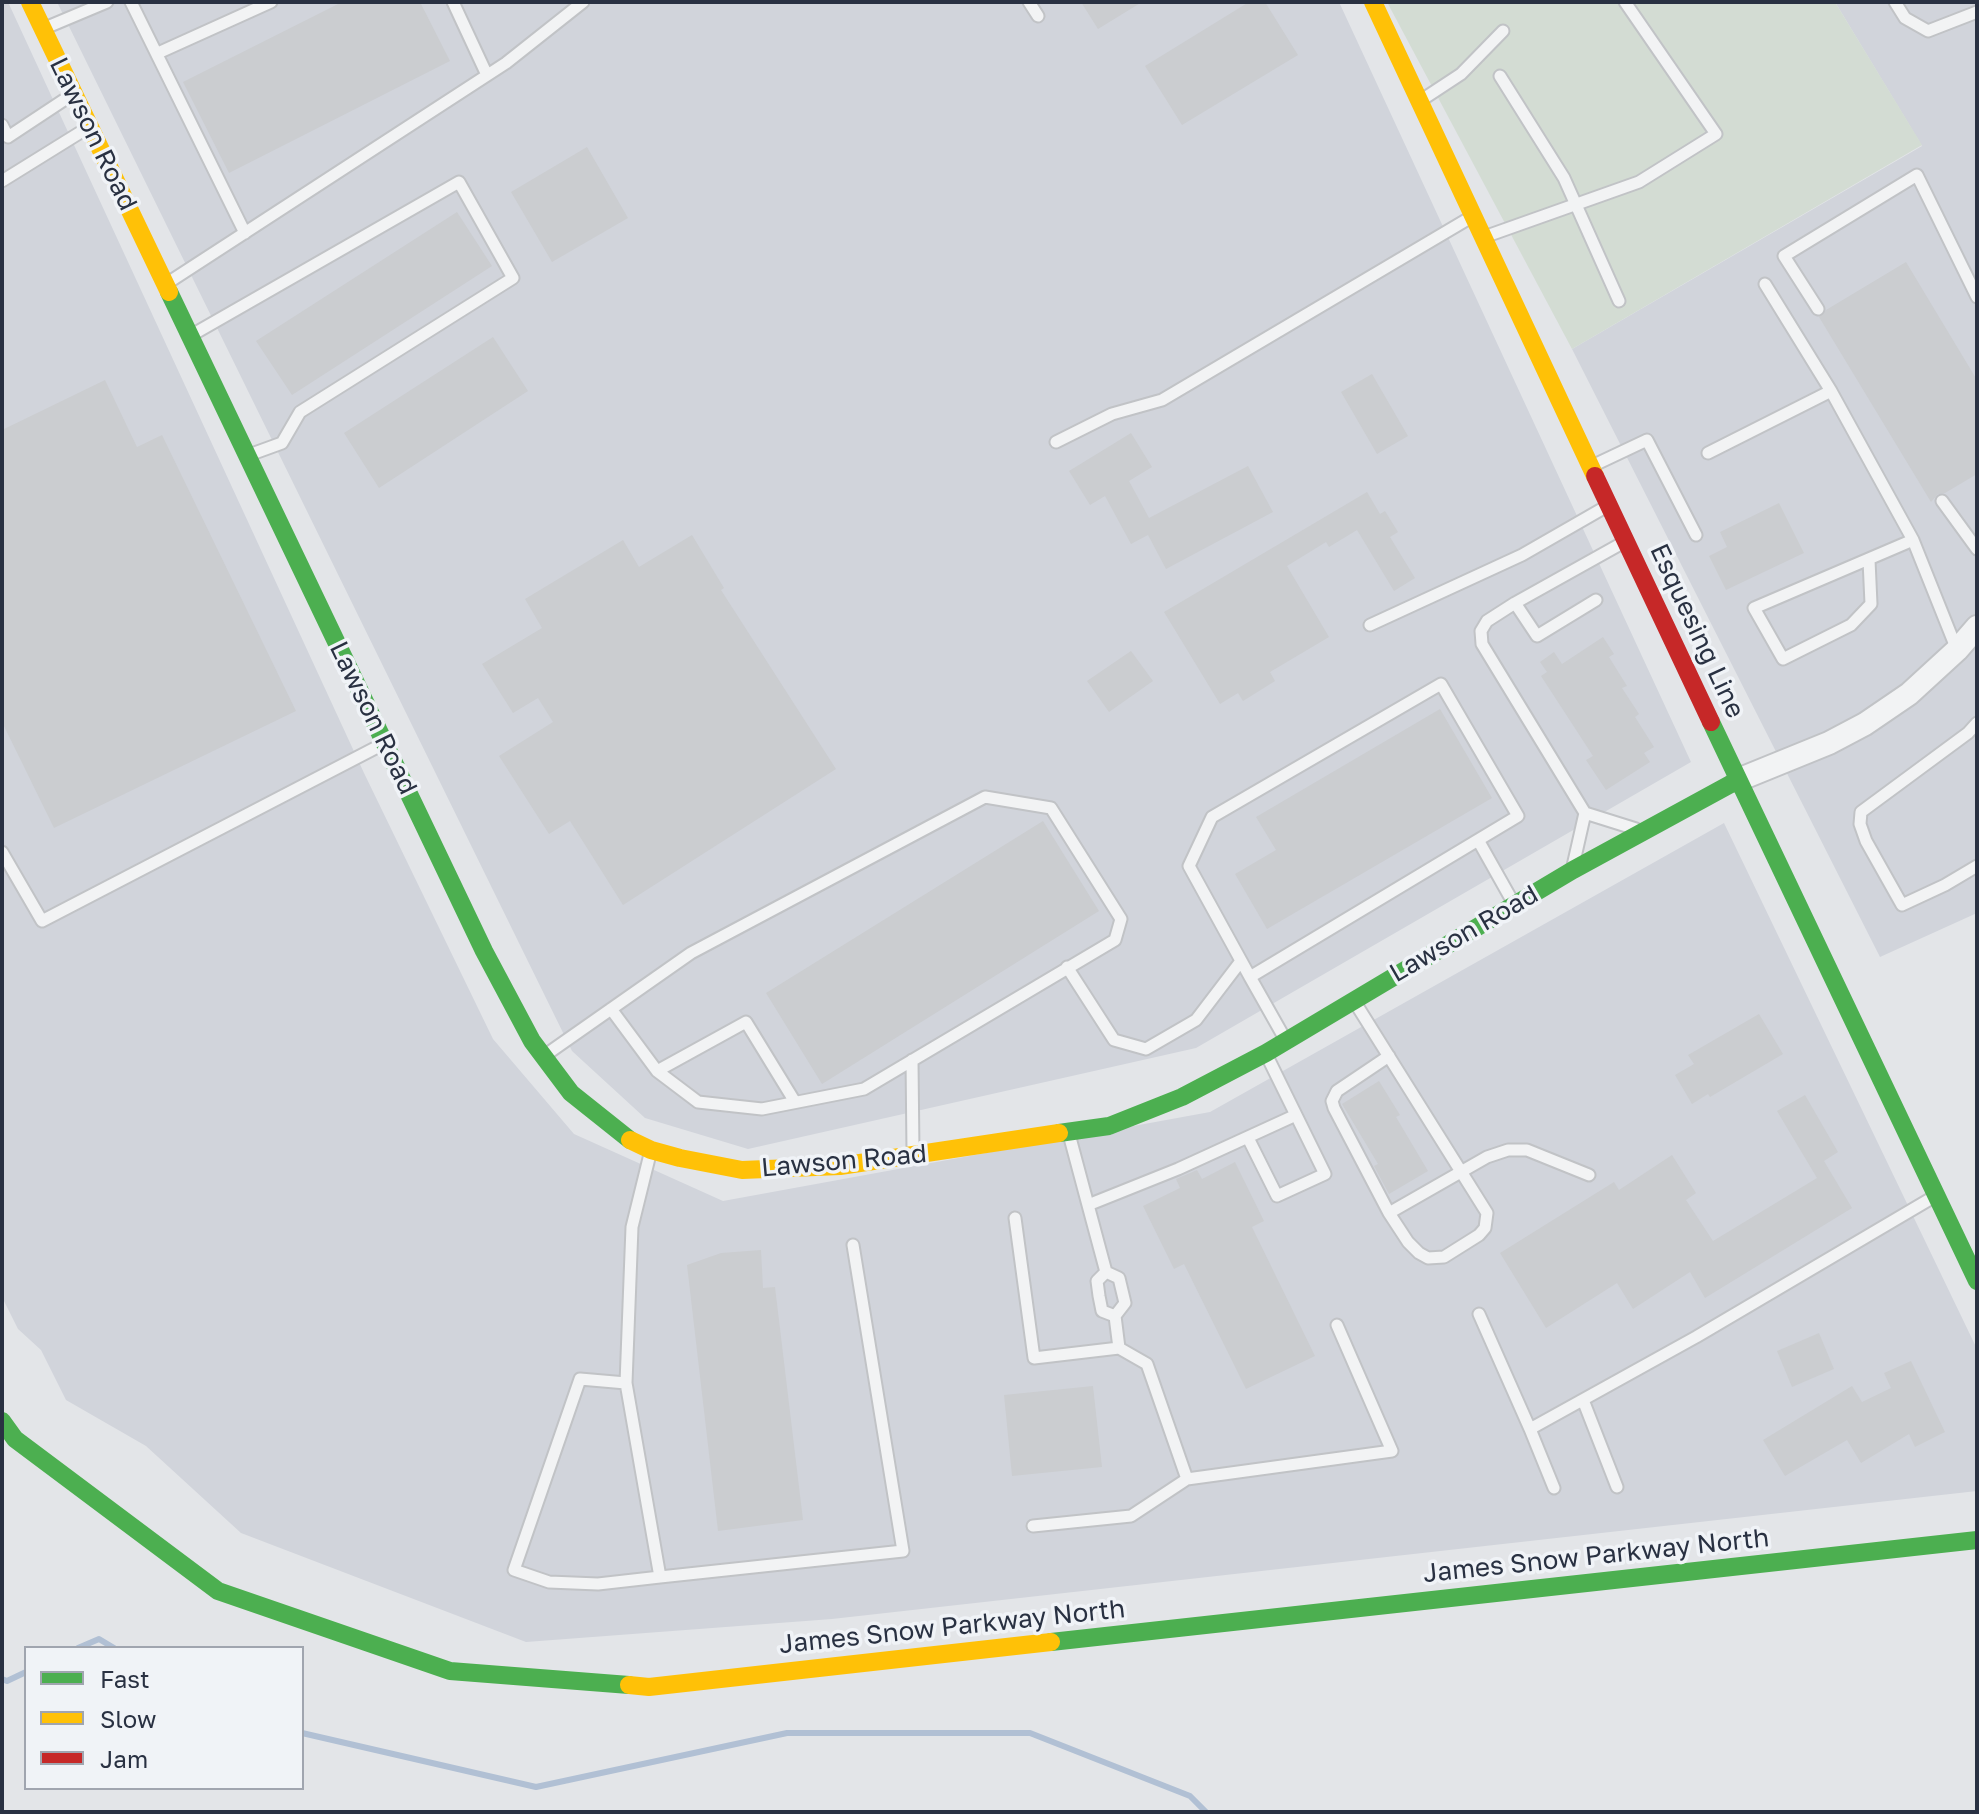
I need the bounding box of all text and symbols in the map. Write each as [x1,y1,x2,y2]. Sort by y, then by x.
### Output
street label: Lawson Road [43,52,143,216]
street label: Esquesing Line [1643,539,1751,723]
street label: Lawson Road [323,636,423,800]
street label: Lawson Road [1384,879,1544,989]
street label: Lawson Road [760,1138,928,1184]
street label: James Snow Parkway North [1421,1522,1771,1590]
street label: James Snow Parkway North [777,1593,1127,1661]
legend [24,1646,304,1790]
text: Fast [100,1664,150,1693]
text: Slow [100,1704,156,1733]
text: Jam [100,1744,148,1773]

